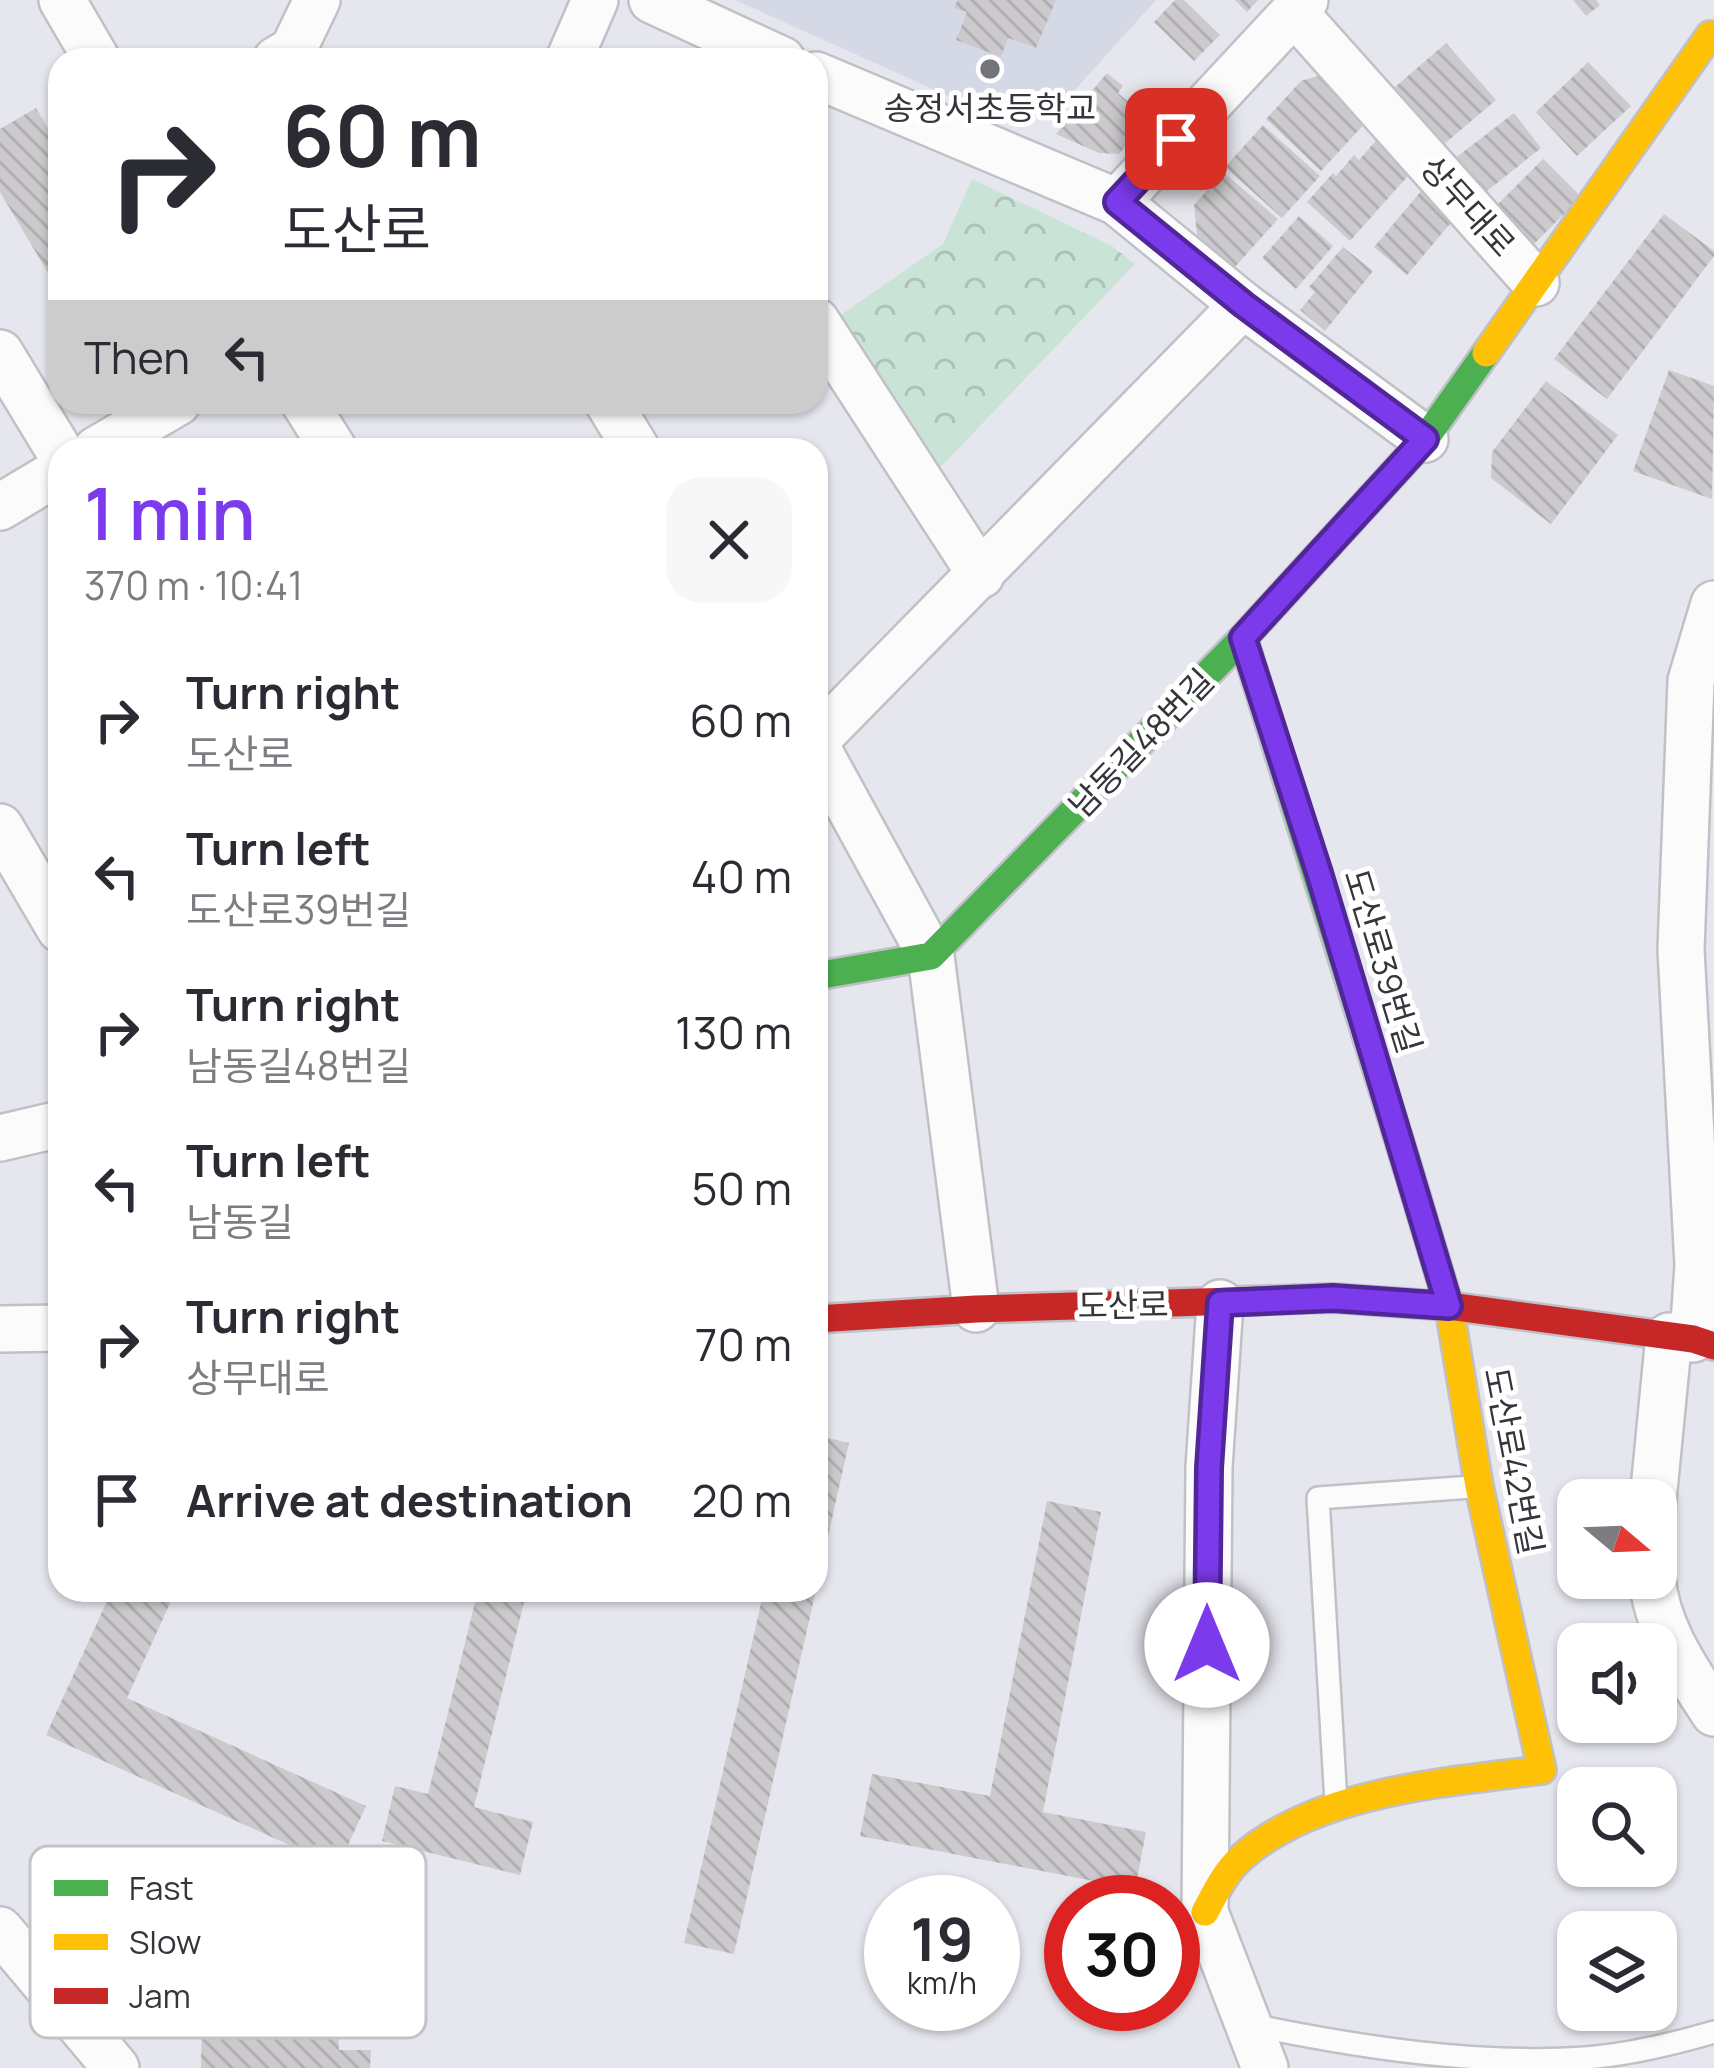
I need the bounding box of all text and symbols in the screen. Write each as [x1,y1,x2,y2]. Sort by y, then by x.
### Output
marker: 송정서초등학교 [977,56,1003,82]
text: 60 m [282,77,482,192]
place label: 송정서초등학교 [884,85,1096,130]
pin [1125,88,1227,190]
icon: right [84,96,240,252]
icon: arrive [1143,106,1209,172]
street label: 상무대로 [1411,145,1526,266]
text: 도산로 [282,191,431,265]
icon: left [214,324,280,390]
text: Then [84,326,190,388]
text: 1 min [84,463,256,562]
button: close [666,477,792,603]
text: 370 m · 10:41 [84,558,303,612]
street label: 남동길48번길 [1058,659,1223,827]
text: Turn right [186,661,400,723]
icon: right [84,687,150,753]
text: 60 m [689,689,792,751]
text: 도산로 [186,726,294,780]
text: Turn left [186,817,371,879]
icon: left [84,843,150,909]
text: 40 m [691,845,792,907]
street label: 도산로39번길 [1334,863,1433,1059]
text: 도산로39번길 [186,882,411,936]
text: Turn right [186,973,400,1035]
icon: right [84,999,150,1065]
text: 130 m [675,1001,792,1063]
text: 남동길48번길 [186,1038,411,1092]
text: Turn left [186,1129,371,1191]
icon: left [84,1155,150,1221]
text: 50 m [691,1157,792,1219]
text: 남동길 [186,1194,294,1248]
street label: 도산로 [1077,1281,1169,1328]
text: Turn right [186,1285,400,1347]
icon: right [84,1311,150,1377]
text: 70 m [695,1313,792,1375]
text: 상무대로 [186,1350,330,1404]
street label: 도산로42번길 [1474,1363,1555,1558]
icon: arrive [84,1467,150,1533]
text: Arrive at destination [186,1469,633,1531]
text: 20 m [692,1469,792,1531]
north arrow [1557,1479,1677,1599]
map controls [1557,1479,1677,2031]
position arrow [1144,1582,1270,1708]
button: sound [1557,1623,1677,1743]
button: search [1557,1767,1677,1887]
legend [30,1846,426,2038]
text: Fast [129,1865,194,1910]
speed limit sign: 30 [1044,1875,1200,2031]
text: 19 [910,1897,974,1979]
button: layers [1557,1911,1677,2031]
text: Slow [129,1919,201,1964]
text: km/h [907,1962,977,2003]
text: Jam [129,1973,191,2018]

